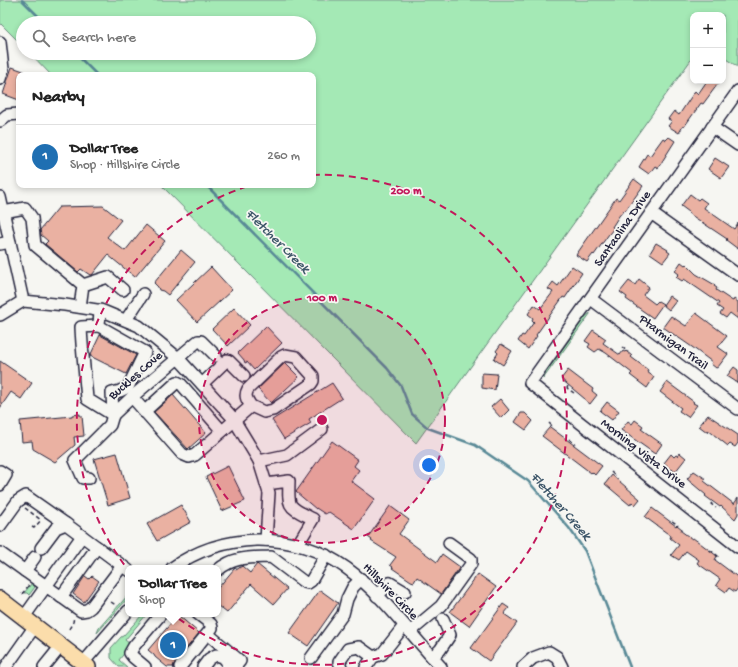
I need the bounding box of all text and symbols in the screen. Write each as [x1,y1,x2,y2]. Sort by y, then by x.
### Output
map controls [690,12,726,84]
button: + [690,12,726,48]
search box [16,16,316,60]
icon: search [30,27,52,49]
text: Search here [62,29,136,47]
button: − [690,48,726,84]
text: Nearby [32,88,85,108]
text: Dollar Tree [70,140,138,158]
text: 1 [42,149,48,164]
text: 260 m [267,149,300,164]
text: Shop · Hillshire Circle [70,158,180,173]
text: 200 m [391,185,422,199]
street label: Santaolina Drive [591,188,655,270]
water label: Fletcher Creek [241,206,314,279]
text: 100 m [306,292,337,306]
street label: Ptarmigan Trail [635,312,711,374]
street label: Buckles Cove [105,348,166,404]
centre of rings [315,413,329,427]
street label: Morning Vista Drive [597,416,689,492]
your location [419,455,439,475]
water label: Fletcher Creek [526,470,595,546]
street label: Hillshire Circle [359,560,421,624]
popup [125,565,221,617]
text: Dollar Tree [139,575,207,593]
text: Shop [139,593,165,608]
pin: 1 [160,630,186,660]

